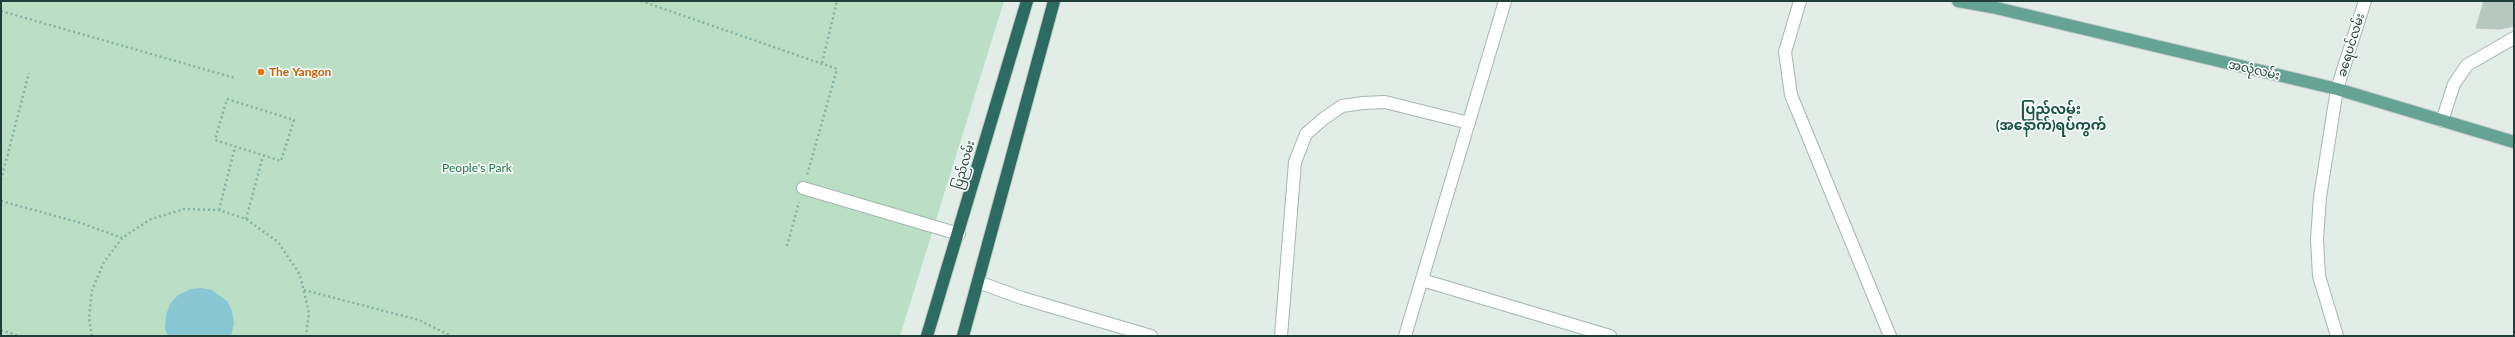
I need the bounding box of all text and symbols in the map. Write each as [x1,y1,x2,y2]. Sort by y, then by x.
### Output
street label: ခရေပင်လမ်း [2335,12,2367,78]
street label: အလုံလမ်း [2227,57,2281,83]
place label: The Yangon [269,65,331,79]
marker: The Yangon [256,67,266,77]
district label: ပြည်လမ်း (အနောက်)ရပ်ကွက် [1996,101,2106,134]
street label: ပြည်လမ်း [950,139,978,191]
park label: People's Park [442,161,512,175]

